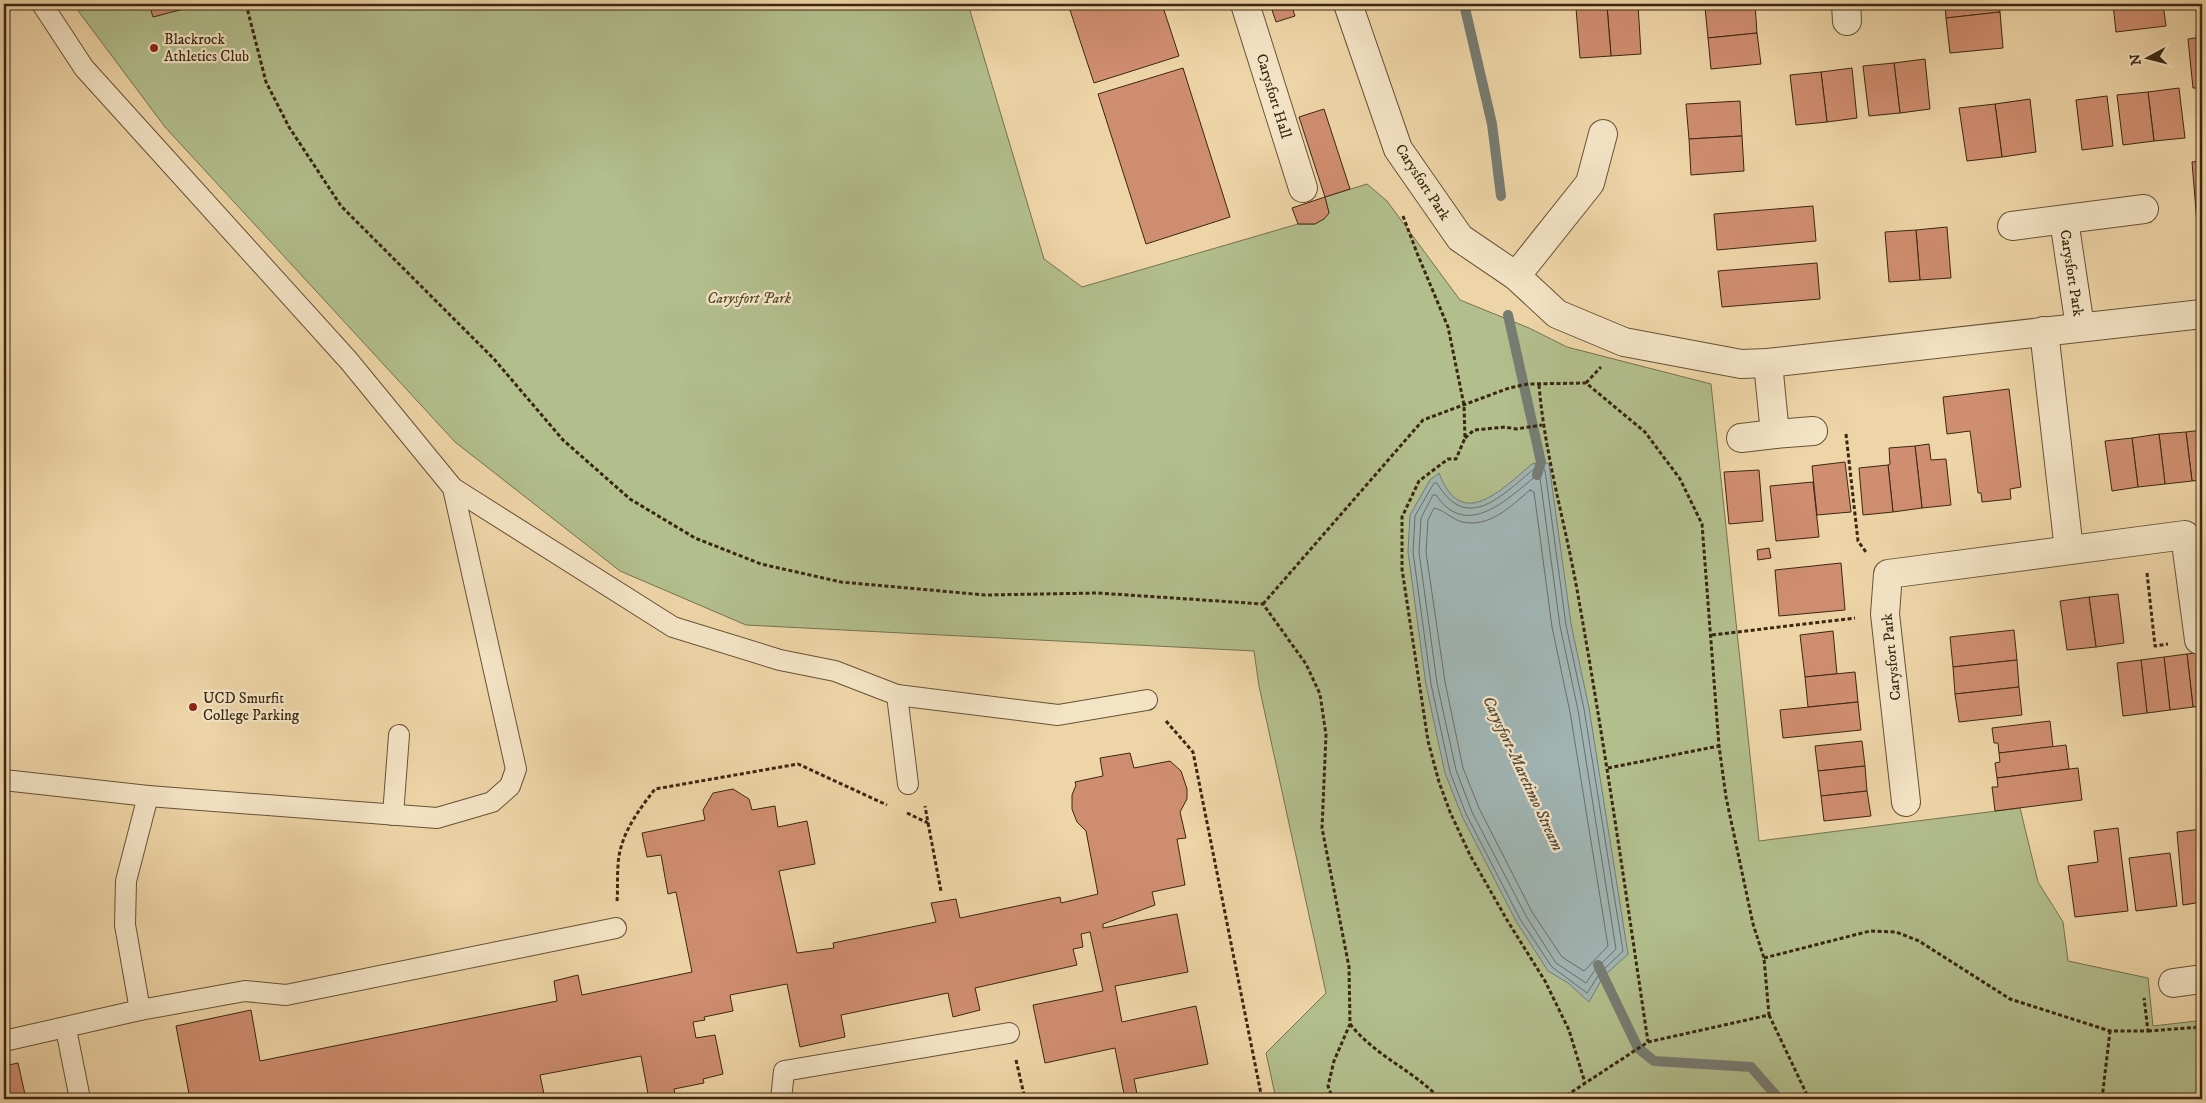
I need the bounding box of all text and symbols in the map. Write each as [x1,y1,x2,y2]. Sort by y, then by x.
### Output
place label: Blackrock Athletics Club [164,30,249,66]
north arrow [2124,32,2174,82]
marker: Blackrock Athletics Club [148,42,160,54]
street label: Carysfort Hall [1252,51,1296,141]
text: N [2126,52,2146,66]
street label: Carysfort Park [1391,140,1455,225]
street label: Carysfort Park [2055,228,2088,318]
park label: Carysfort Park [707,289,792,308]
street label: Carysfort Park [1877,612,1906,702]
place label: UCD Smurfit College Parking [203,689,300,725]
water label: Carysfort-Maretimo Stream [1478,693,1568,854]
marker: UCD Smurfit College Parking [187,701,199,713]

